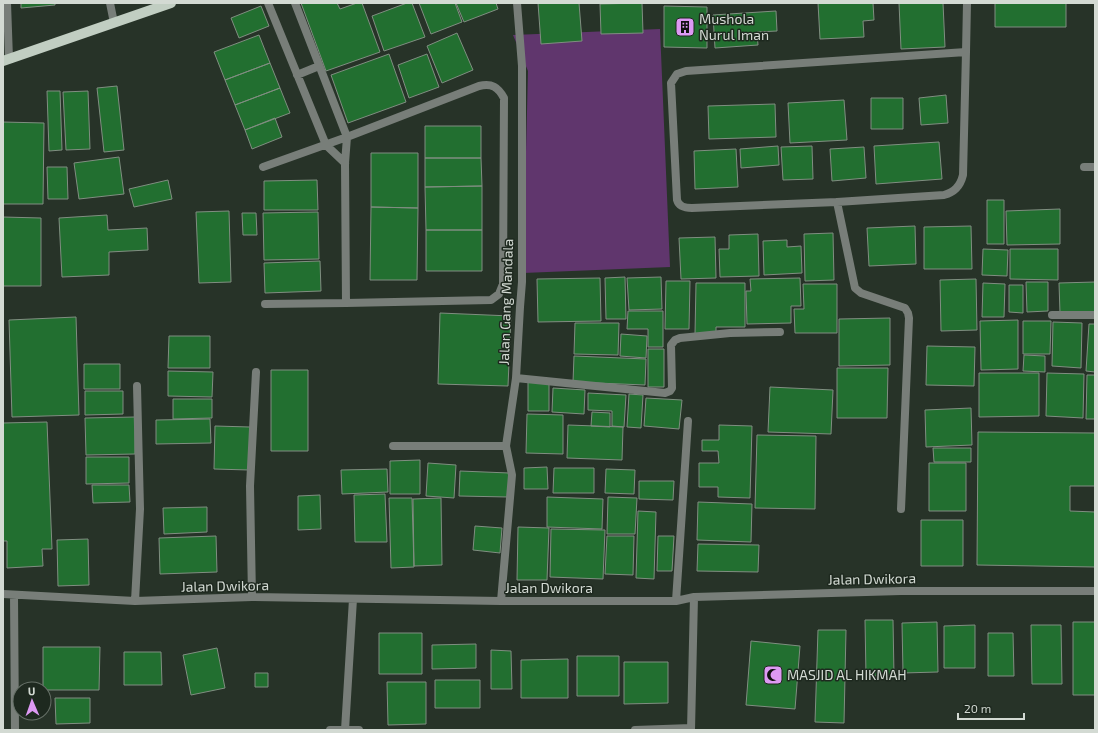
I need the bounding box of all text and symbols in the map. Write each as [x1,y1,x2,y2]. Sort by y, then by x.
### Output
place label: Mushola Nurul Iman [699,10,769,43]
building icon: Mushola Nurul Iman [674,16,696,38]
street label: Jalan Gang Mandala [495,238,516,366]
street label: Jalan Dwikora [828,569,916,588]
street label: Jalan Dwikora [181,576,269,595]
street label: Jalan Dwikora [505,579,593,596]
mosque icon: MASJID AL HIKMAH [762,664,784,686]
place label: MASJID AL HIKMAH [787,666,907,683]
north arrow [12,681,52,721]
text: U [28,684,36,697]
scale bar [958,695,1024,721]
text: 20 m [964,701,991,715]

